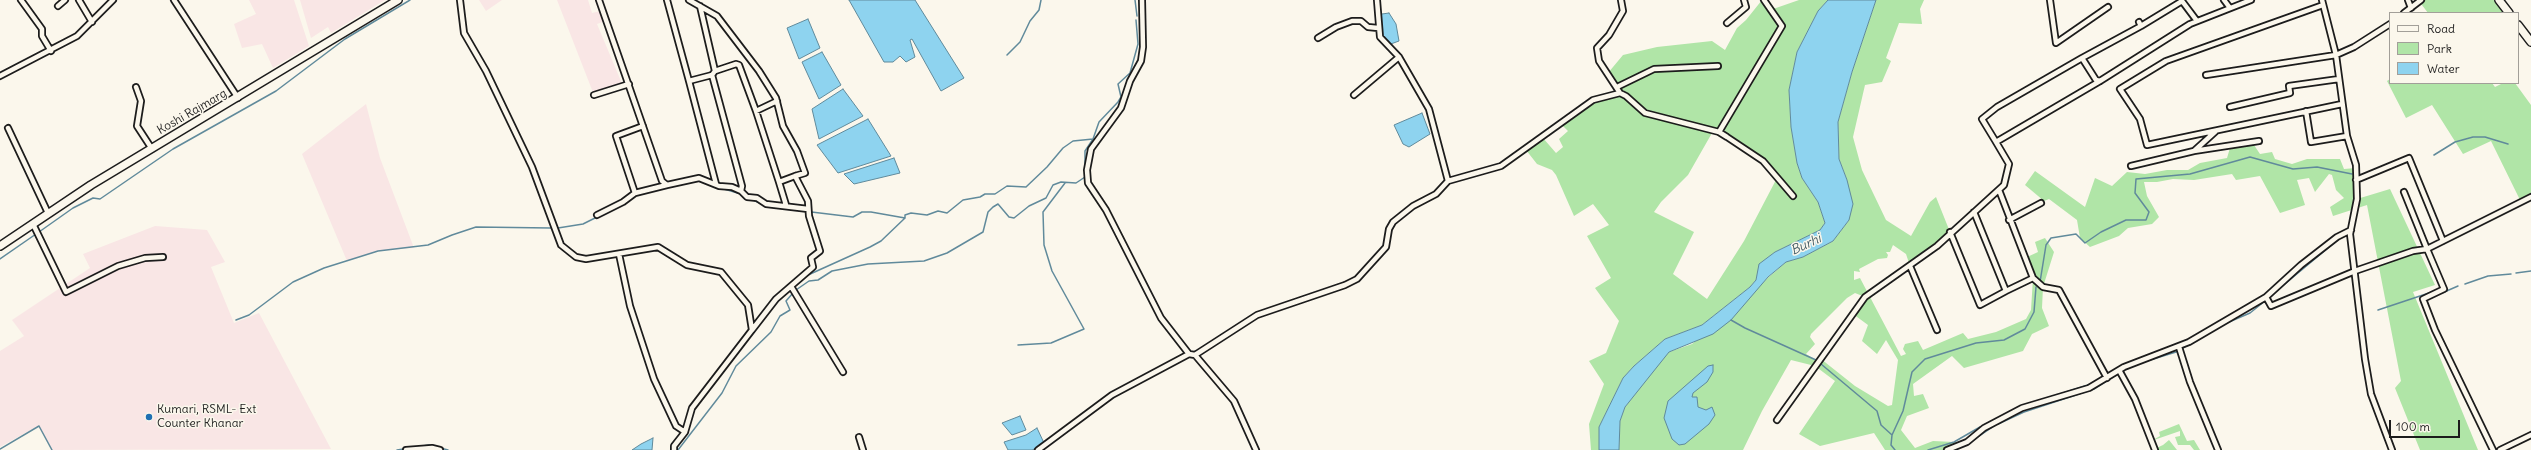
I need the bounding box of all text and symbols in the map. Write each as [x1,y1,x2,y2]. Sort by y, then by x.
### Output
legend [2389,12,2519,84]
text: Road [2427,21,2455,36]
text: Park [2427,41,2452,56]
text: Water [2427,61,2460,76]
street label: Koshi Rajmarg [155,86,229,138]
water label: Burhi [1788,231,1824,259]
place label: Kumari, RSML- Ext Counter Khanar [157,403,256,431]
marker: Kumari, RSML- Ext Counter Khanar [144,412,154,422]
scale bar [2391,412,2462,438]
text: 100 m [2396,419,2430,434]

